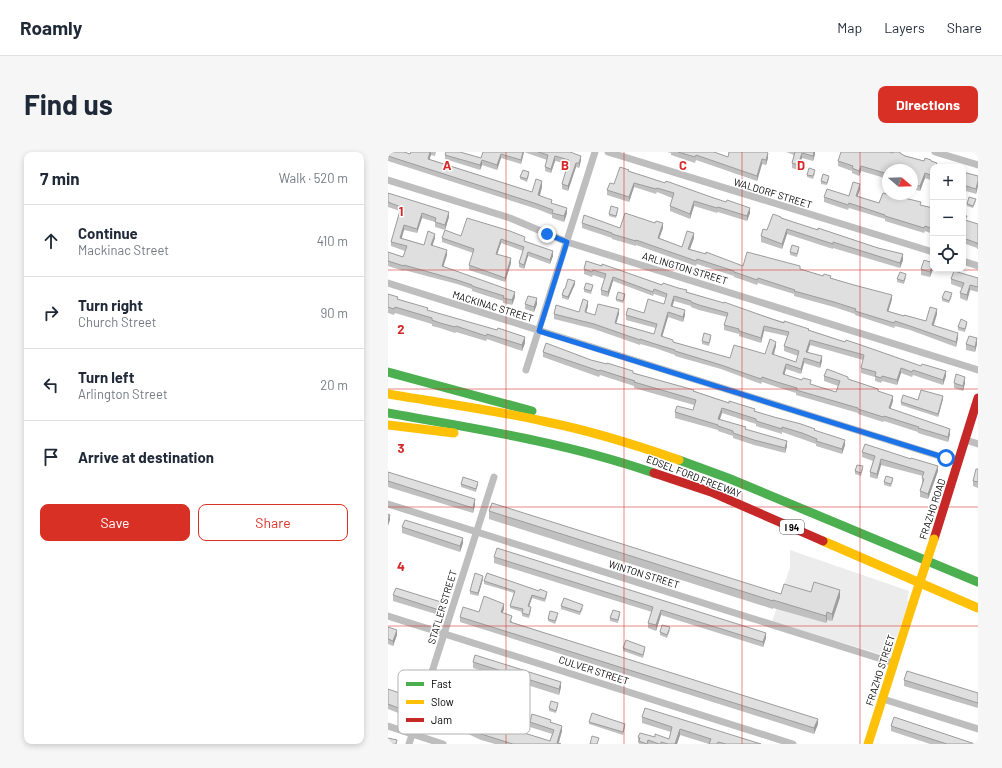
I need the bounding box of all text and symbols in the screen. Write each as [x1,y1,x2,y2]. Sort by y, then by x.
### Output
text: Roamly [20,16,82,39]
text: Map [837,19,862,36]
text: Layers [884,19,925,36]
text: Share [947,19,982,36]
button: Directions [878,86,978,123]
text: Find us [24,87,113,121]
text: A [443,157,452,173]
text: B [561,157,569,173]
text: C [679,157,687,173]
text: D [797,157,805,173]
north arrow [882,164,918,200]
map controls [930,164,966,272]
button: + [930,164,966,200]
text: 7 min [40,168,80,188]
text: Walk · 520 m [279,170,348,186]
street label: WALDORF STREET [733,175,814,211]
button: − [930,200,966,236]
text: 1 [399,203,403,219]
text: Continue [78,224,138,242]
route end [538,225,556,243]
icon: ahead [40,230,62,252]
text: 410 m [317,233,348,249]
button: locate [930,236,966,272]
text: Mackinac Street [78,242,169,258]
street label: ARLINGTON STREET [641,249,729,287]
street label: MACKINAC STREET [451,288,535,324]
text: Turn right [78,296,143,314]
icon: right [40,302,62,324]
text: 90 m [321,305,348,321]
text: Church Street [78,314,156,330]
text: 2 [397,321,405,337]
text: Turn left [78,368,134,386]
icon: left [40,374,62,396]
text: 20 m [320,377,348,393]
text: Arlington Street [78,386,168,402]
text: 3 [397,440,405,456]
icon: arrive [40,446,62,468]
text: Arrive at destination [78,448,214,466]
route start [937,449,955,467]
street label: EDSEL FORD FREEWAY [645,452,744,500]
street label: FRAZHO ROAD [917,477,947,541]
button: Save [40,504,190,541]
button: Share [198,504,348,541]
road number: I 94 [780,520,804,534]
text: 4 [397,558,405,574]
street label: WINTON STREET [607,558,681,591]
street label: STATLER STREET [425,568,459,646]
street label: FRAZHO STREET [863,633,897,707]
street label: CULVER STREET [557,653,631,687]
legend [398,670,530,734]
text: Fast [431,677,452,690]
text: Slow [431,695,454,708]
text: Jam [431,713,452,726]

